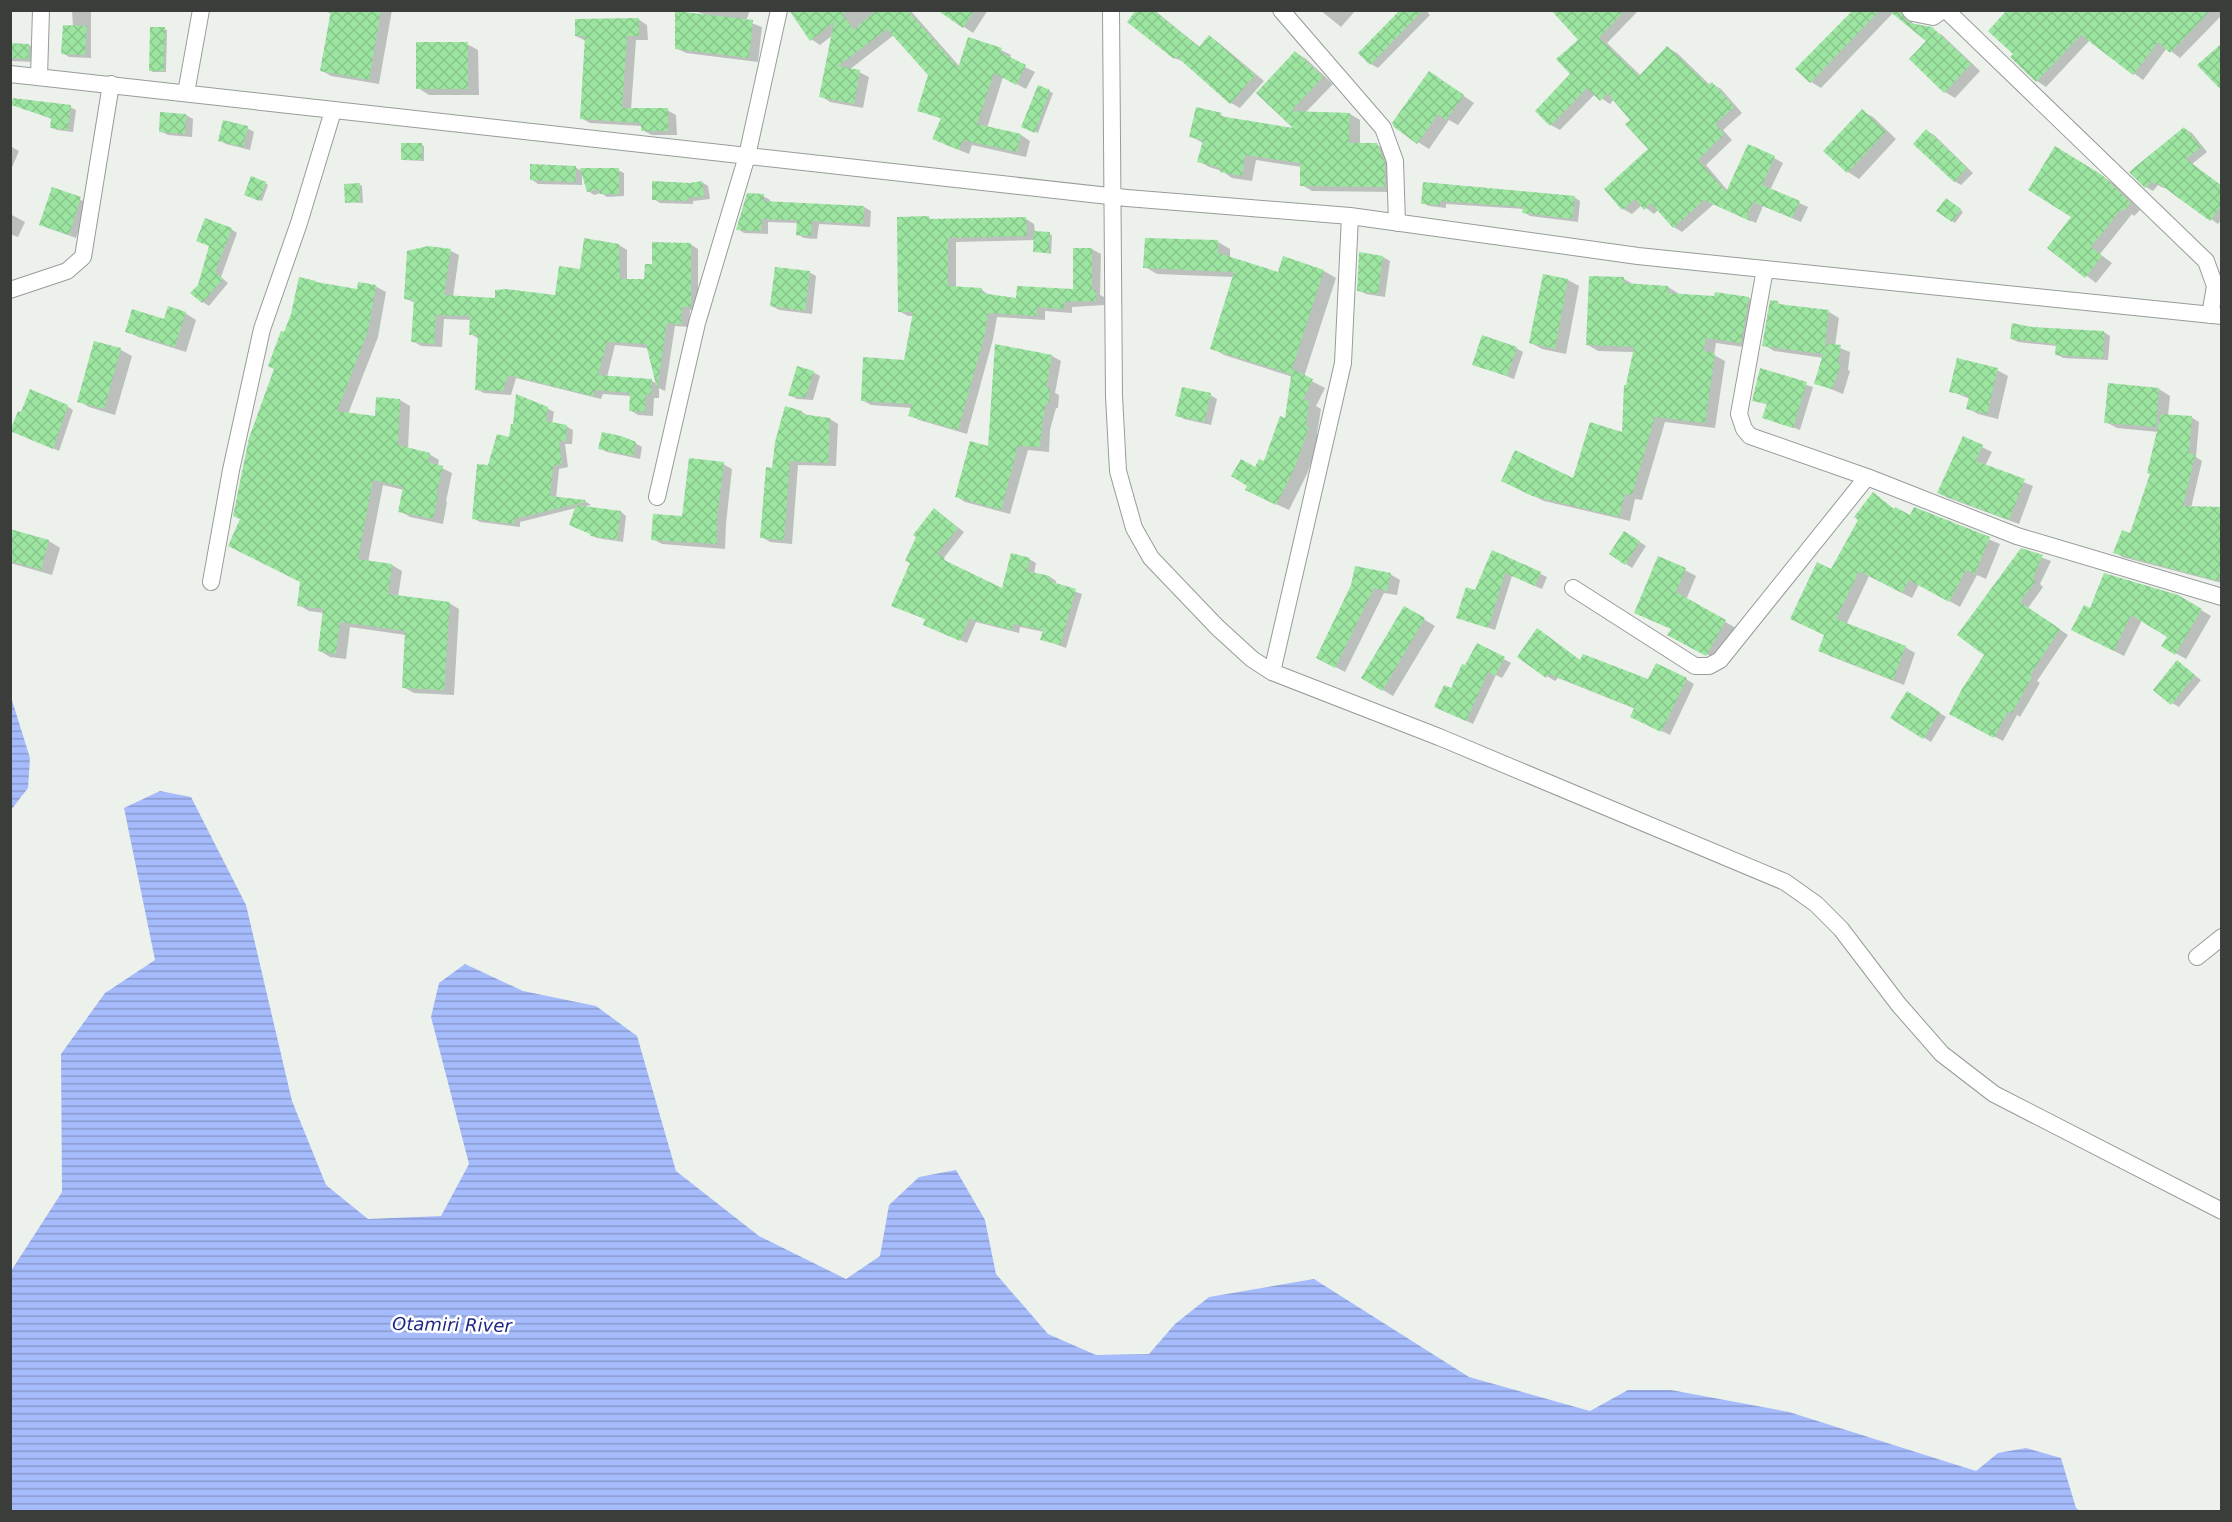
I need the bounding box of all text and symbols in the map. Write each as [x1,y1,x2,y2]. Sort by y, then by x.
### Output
water label: Otamiri River [392,1313,514,1336]

